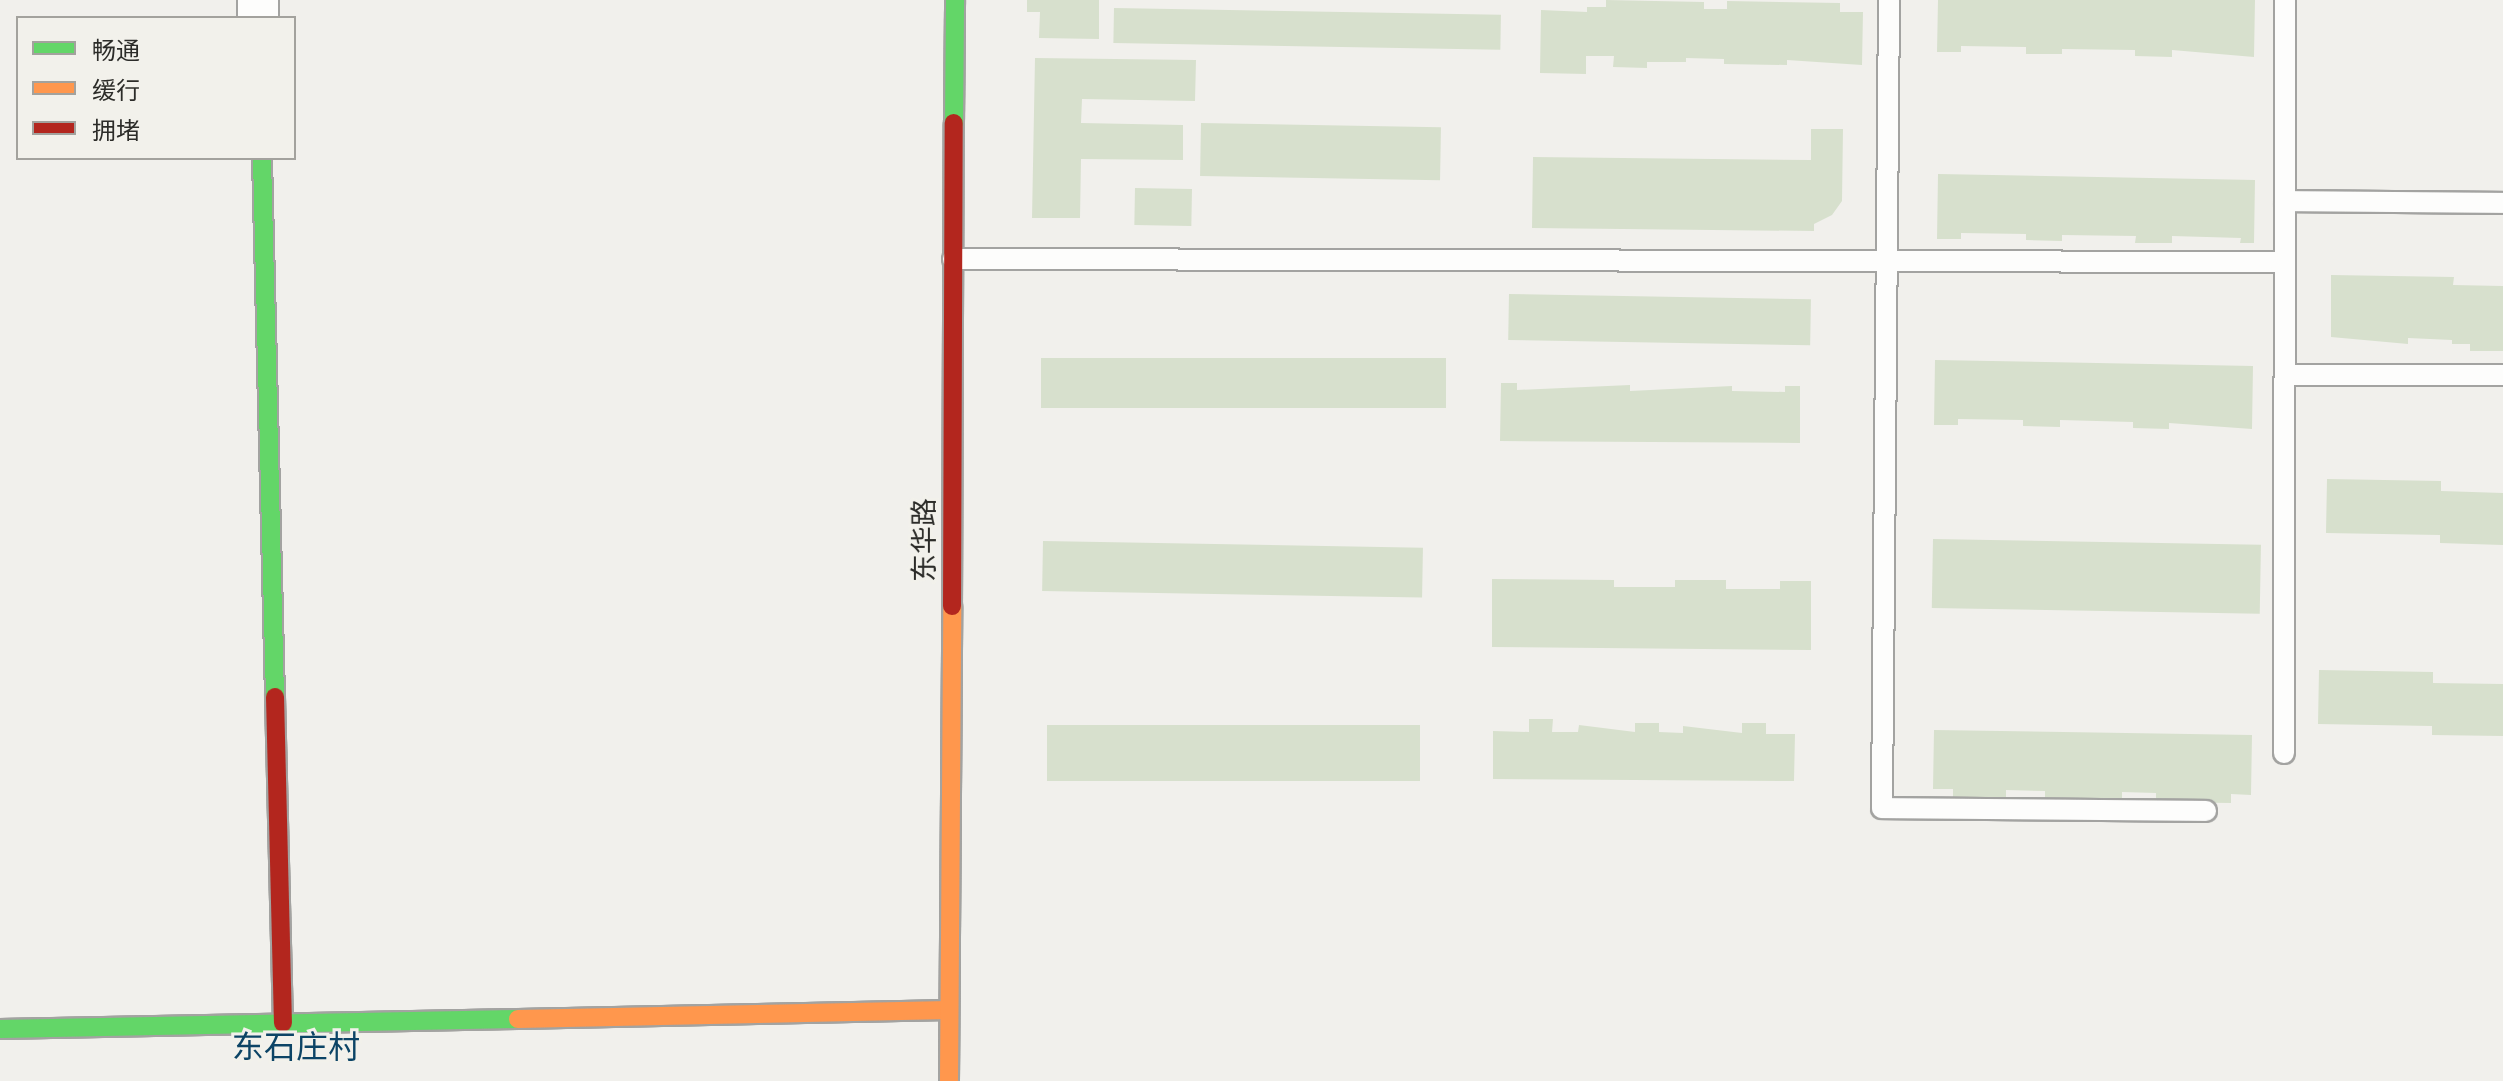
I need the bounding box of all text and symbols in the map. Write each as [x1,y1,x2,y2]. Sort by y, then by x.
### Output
legend [16,16,296,160]
text: 畅通 [92,36,140,65]
text: 缓行 [92,76,140,105]
text: 拥堵 [92,116,140,145]
street label: 东华路 [907,498,941,582]
district label: 东石庄村 [232,1028,360,1066]

